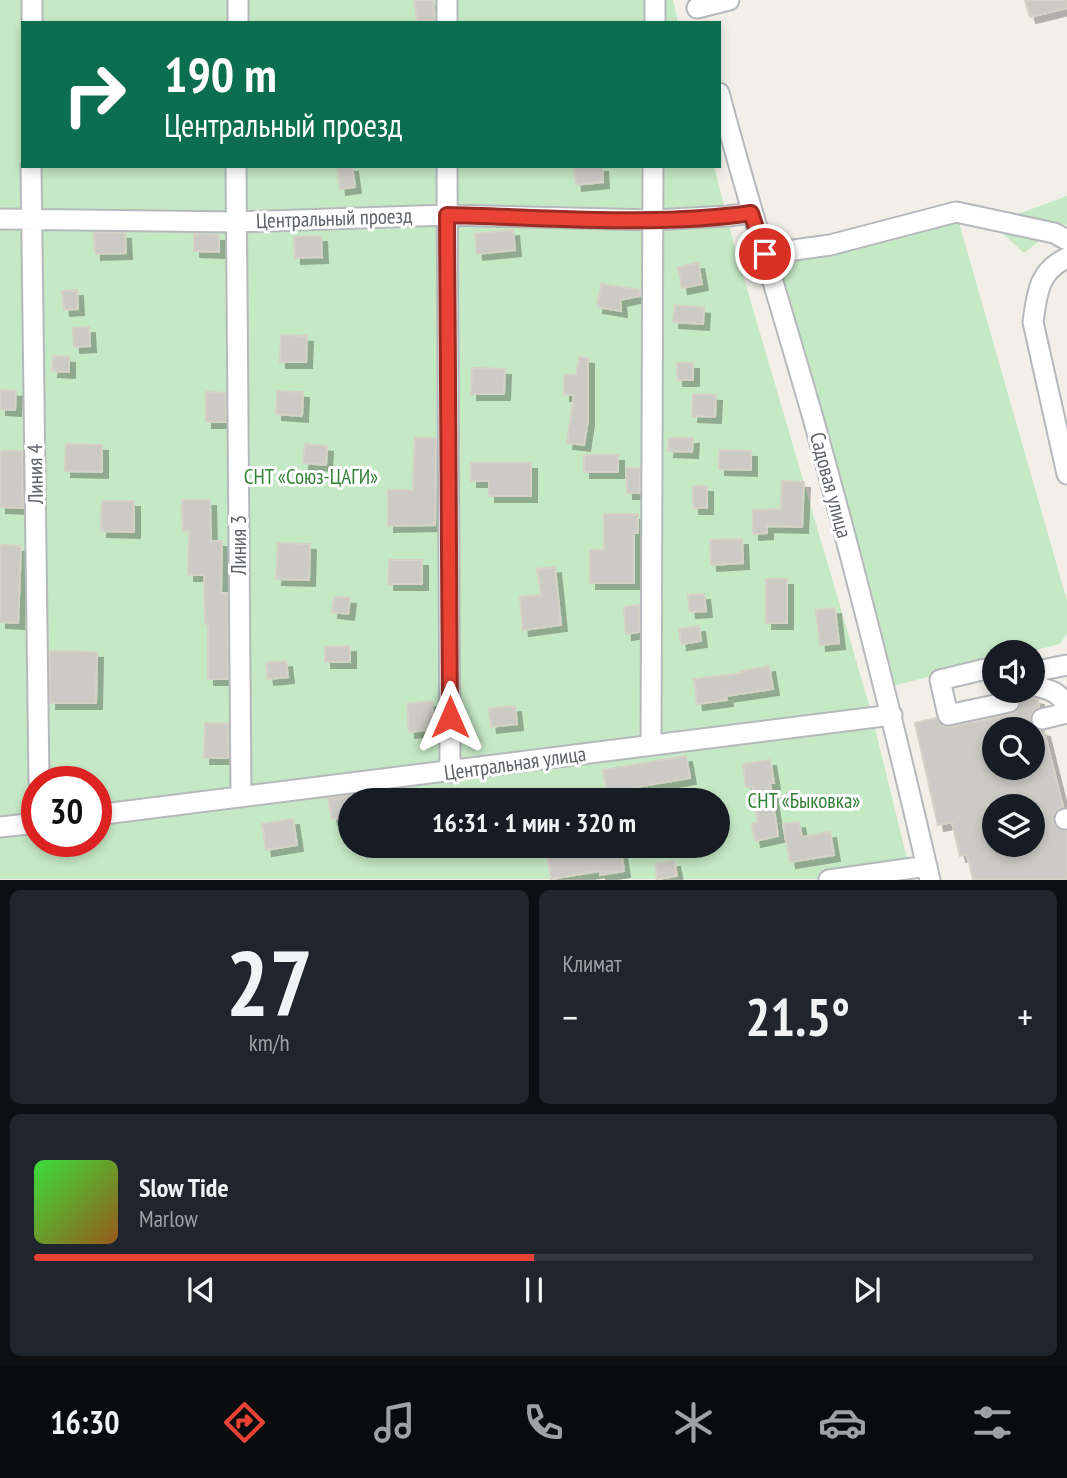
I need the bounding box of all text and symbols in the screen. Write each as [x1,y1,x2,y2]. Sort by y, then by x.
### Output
text: 190 m [164,42,277,106]
icon: right [49,49,140,140]
text: Центральный проезд [164,104,402,146]
street label: Центральный проезд [255,202,413,234]
pin [735,224,795,284]
icon: arrive [746,235,784,273]
street label: Садовая улица [804,429,858,541]
street label: Линия 4 [21,443,49,505]
park label: СНТ «Союз-ЦАГИ» [244,463,378,490]
street label: Линия 3 [225,515,252,576]
map controls [982,640,1045,857]
button: sound [982,640,1045,703]
position arrow [413,680,487,754]
button: search [982,717,1045,780]
street label: Центральная улица [442,740,588,786]
speed limit sign: 30 [21,766,112,857]
park label: СНТ «Быковка» [748,787,860,814]
button: layers [982,794,1045,857]
text: 16:31 · 1 мин · 320 m [432,806,636,839]
text: 27 [226,923,313,1041]
text: Климат [563,949,622,978]
text: 21.5° [745,983,850,1050]
text: − [563,992,578,1041]
text: + [1017,992,1033,1041]
text: km/h [249,1028,290,1057]
text: Slow Tide [139,1171,229,1204]
text: Marlow [139,1204,198,1233]
icon: previous [182,1271,220,1309]
icon: pause [515,1271,553,1309]
icon: next [848,1271,886,1309]
icon: directions [220,1398,269,1447]
icon: music [370,1398,419,1447]
icon: phone [519,1398,568,1447]
icon: climate [669,1398,718,1447]
icon: car [818,1398,867,1447]
icon: filters [968,1398,1017,1447]
text: 16:30 [50,1401,119,1443]

